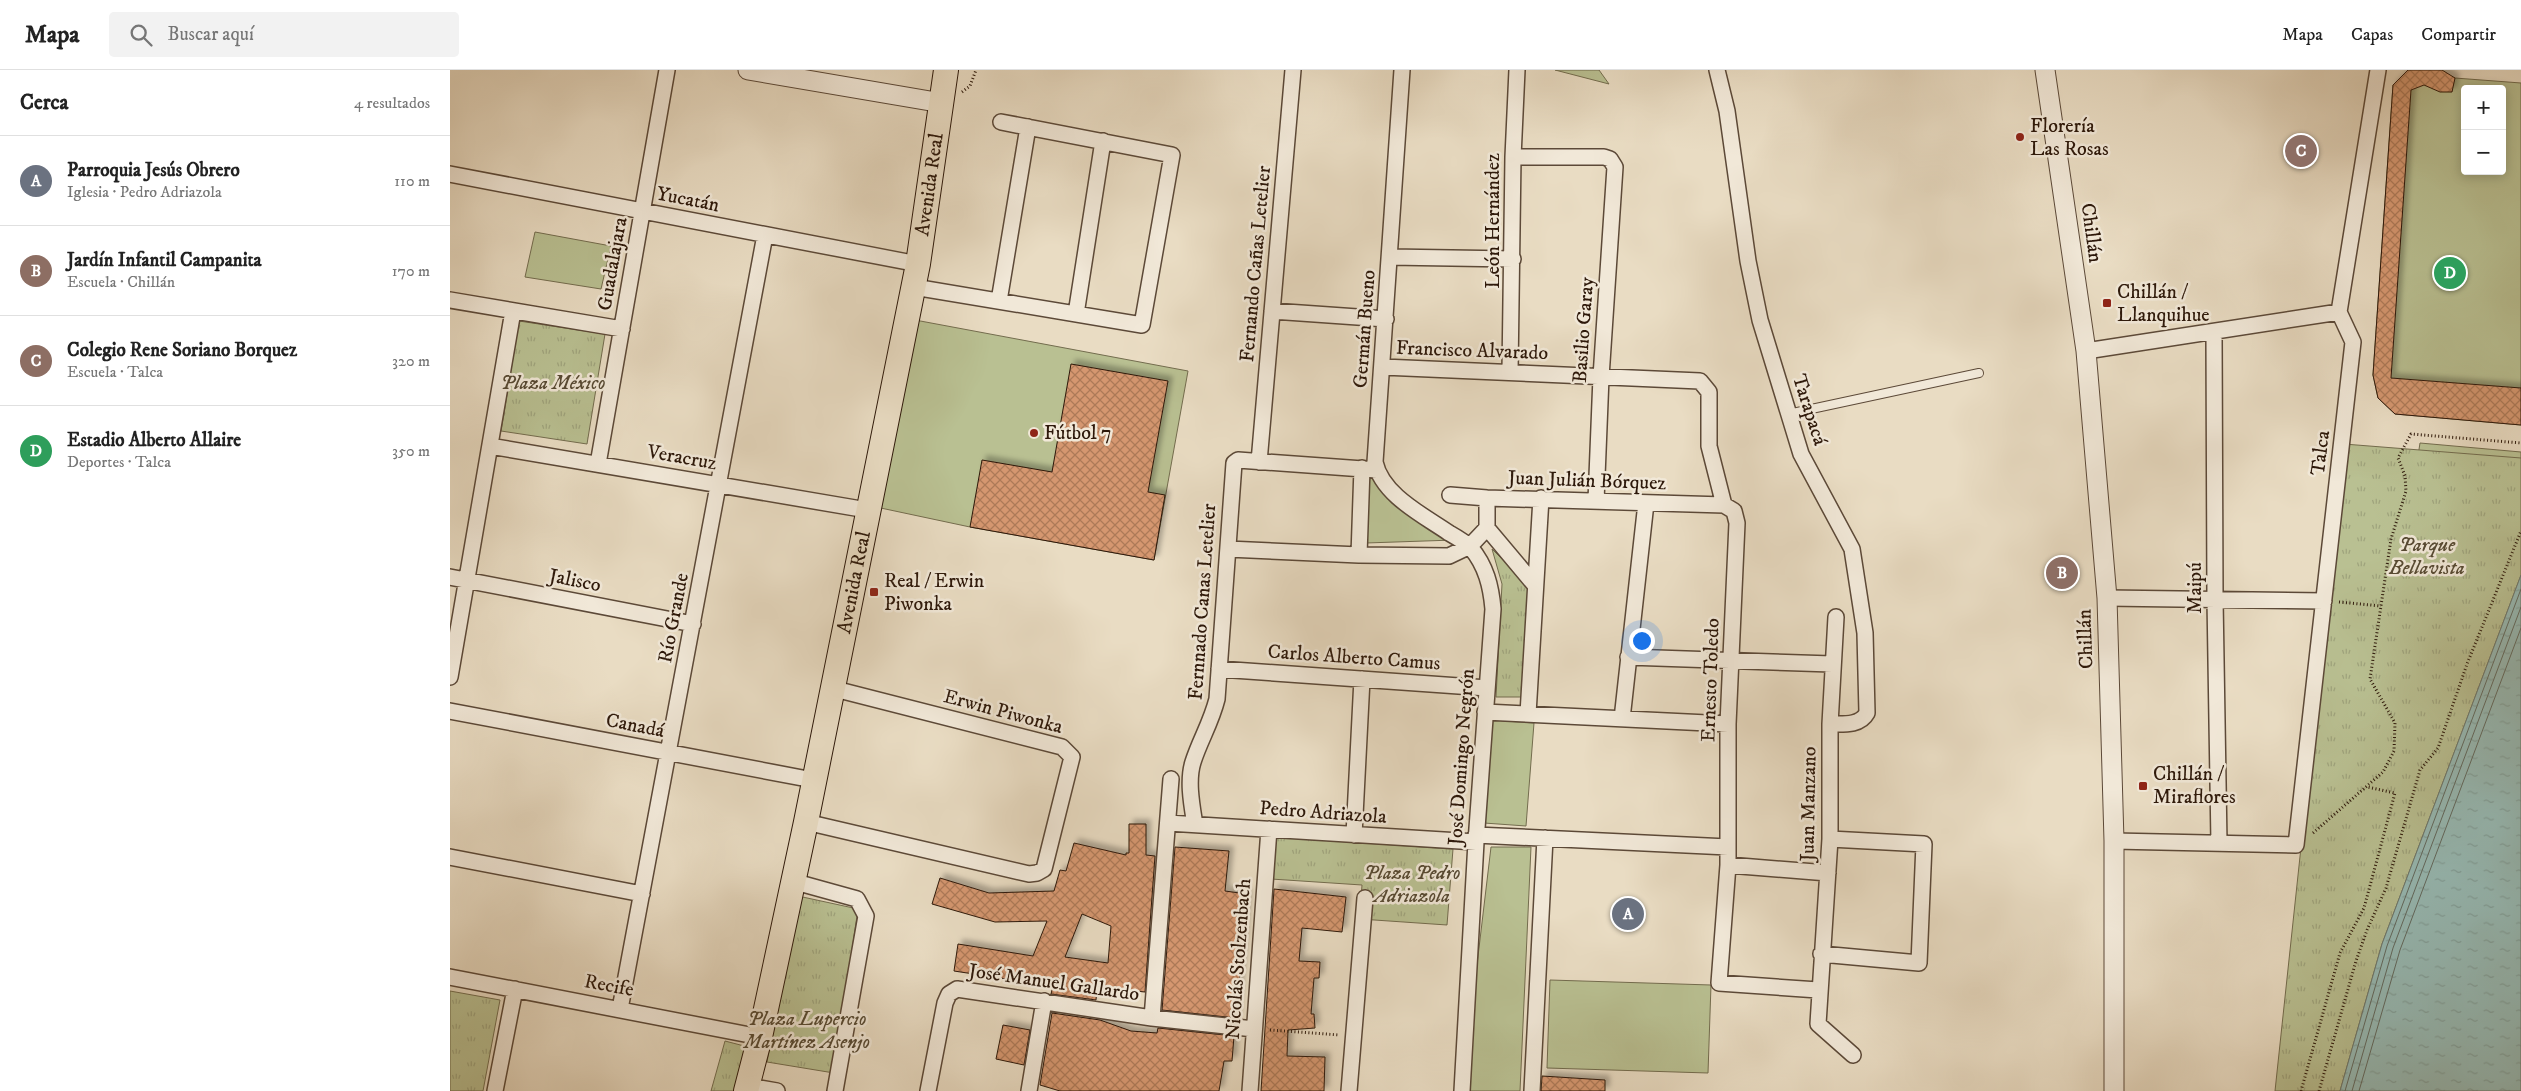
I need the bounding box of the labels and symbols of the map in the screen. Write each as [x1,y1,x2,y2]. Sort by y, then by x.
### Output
place label: Florería Las Rosas [2030,114,2109,162]
street label: Avenida Real [910,131,949,238]
marker: Florería Las Rosas [2014,131,2026,143]
pin: C [2285,132,2317,170]
street label: León Hernández [1481,153,1506,289]
street label: Fernando Cañas Letelier [1235,164,1277,363]
street label: Yucatán [654,182,722,218]
street label: Chillán [2074,202,2108,265]
street label: Guadalajara [592,215,634,313]
pin: D [2434,254,2466,292]
street label: Germán Bueno [1348,269,1382,389]
street label: Basilio Garay [1568,276,1600,384]
place label: Chillán / Llanquihue [2117,280,2210,328]
marker: Chillán / Llanquihue [2101,297,2113,309]
street label: Francisco Alvarado [1396,336,1548,366]
park label: Plaza México [501,371,605,396]
street label: Tarapacá [1786,371,1832,449]
place label: Fútbol 7 [1044,421,1112,446]
marker: Fútbol 7 [1028,427,1040,439]
street label: Talca [2306,429,2336,477]
street label: Veracruz [644,439,719,476]
street label: Juan Julián Bórquez [1505,466,1667,496]
street label: Fernnado Canas Letelier [1184,502,1222,701]
street label: Avenida Real [832,529,877,636]
park label: Parque Bellavista [2388,533,2465,581]
pin: B [2046,554,2078,592]
street label: Maipú [2183,562,2208,614]
street label: Jalisco [545,563,603,598]
place label: Real / Erwin Piwonka [884,569,985,617]
street label: Río Grande [653,571,695,665]
marker: Real / Erwin Piwonka [868,586,880,598]
street label: Chillán [2072,608,2100,669]
street label: Ernesto Toledo [1696,618,1726,742]
your location [1629,628,1655,654]
street label: Carlos Alberto Camus [1267,639,1442,677]
street label: José Domingo Negrón [1443,667,1481,848]
street label: Erwin Piwonka [941,684,1066,740]
street label: Canadá [604,708,667,744]
street label: Juan Manzano [1795,746,1823,864]
place label: Chillán / Miraflores [2153,762,2236,810]
marker: Chillán / Miraflores [2137,780,2149,792]
street label: Pedro Adriazola [1258,796,1388,830]
park label: Plaza Pedro Adriazola [1364,861,1460,909]
street label: Nicolás Stolzenbach [1221,877,1257,1041]
pin: A [1612,895,1644,933]
street label: José Manuel Gallardo [965,958,1141,1007]
street label: Recife [582,969,636,1003]
park label: Plaza Lupercio Martínez Asenjo [742,1007,870,1055]

